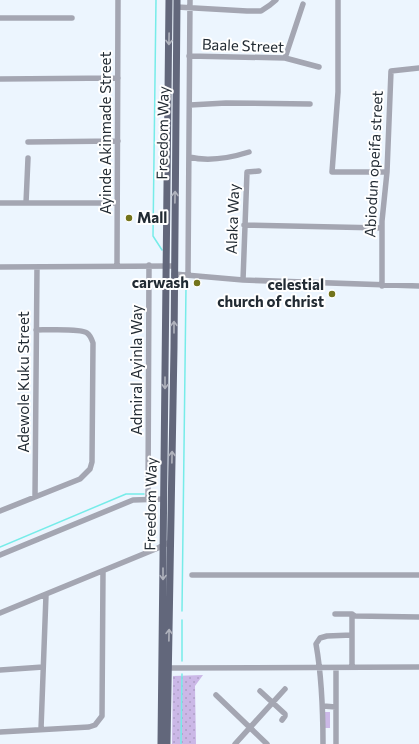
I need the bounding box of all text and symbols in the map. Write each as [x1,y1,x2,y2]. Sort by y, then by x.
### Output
one-way arrow [165,32,173,45]
street label: Baale Street [202,35,285,55]
street label: Ayinde Akinmade Street [96,51,114,215]
street label: Freedom Way [152,86,172,180]
street label: Abiodun opeifa street [360,90,386,238]
street label: Alaka Way [222,183,242,255]
one-way arrow [171,191,179,204]
place label: Mall [137,208,167,226]
marker: Mall [124,213,134,223]
place label: carwash [132,273,189,291]
place label: celestial church of christ [217,275,324,310]
marker: carwash [192,278,202,288]
marker: celestial church of christ [327,289,337,299]
street label: Admiral Ayinla Way [127,305,145,435]
street label: Adewole Kuku Street [14,311,32,453]
one-way arrow [170,321,178,334]
one-way arrow [161,376,169,389]
one-way arrow [168,451,175,464]
street label: Freedom Way [140,457,160,551]
one-way arrow [159,567,167,580]
one-way arrow [165,629,173,642]

